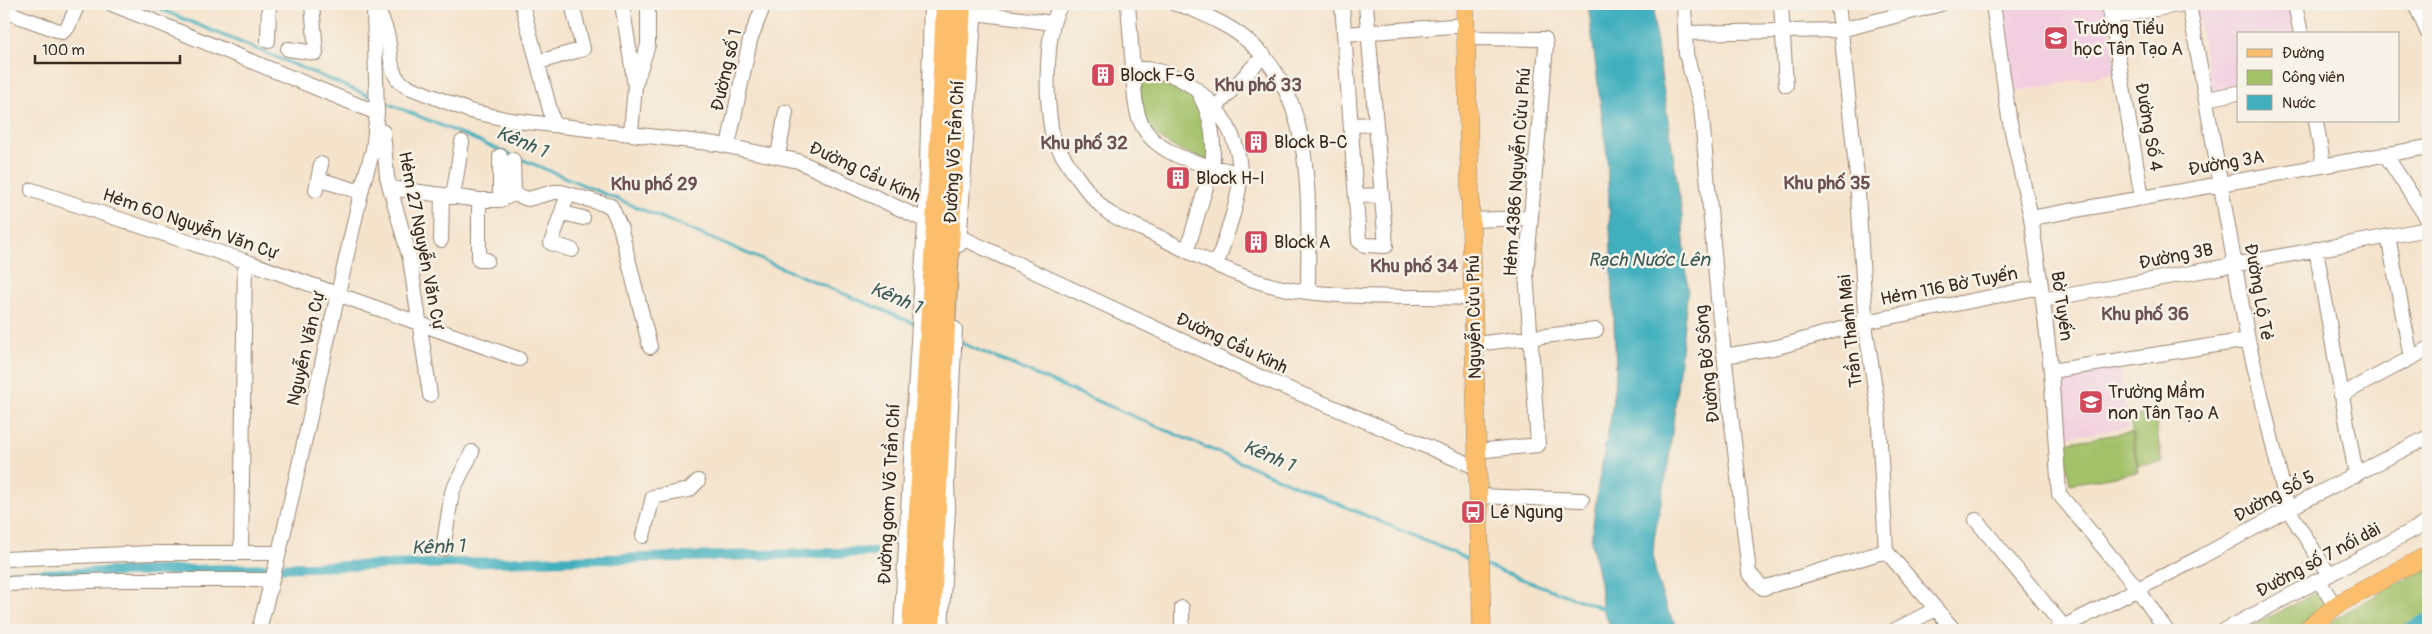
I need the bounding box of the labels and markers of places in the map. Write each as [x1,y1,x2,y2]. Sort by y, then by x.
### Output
place label: Trường Tiểu học Tân Tạo A [2074,17,2183,61]
school or university icon: Trường Tiểu học Tân Tạo A [2043,25,2069,51]
building icon: Block F-G [1090,62,1116,88]
place label: Block F-G [1120,64,1195,87]
building icon: Block B-C [1243,129,1269,155]
place label: Block B-C [1274,131,1348,154]
building icon: Block H-I [1165,165,1191,191]
place label: Block H-I [1196,167,1265,190]
building icon: Block A [1243,229,1269,255]
place label: Block A [1274,231,1331,254]
place label: Trường Mầm non Tân Tạo A [2108,380,2219,425]
school or university icon: Trường Mầm non Tân Tạo A [2078,389,2104,415]
bus stop icon: Lê Ngung [1460,499,1486,525]
place label: Lê Ngung [1490,501,1563,524]

